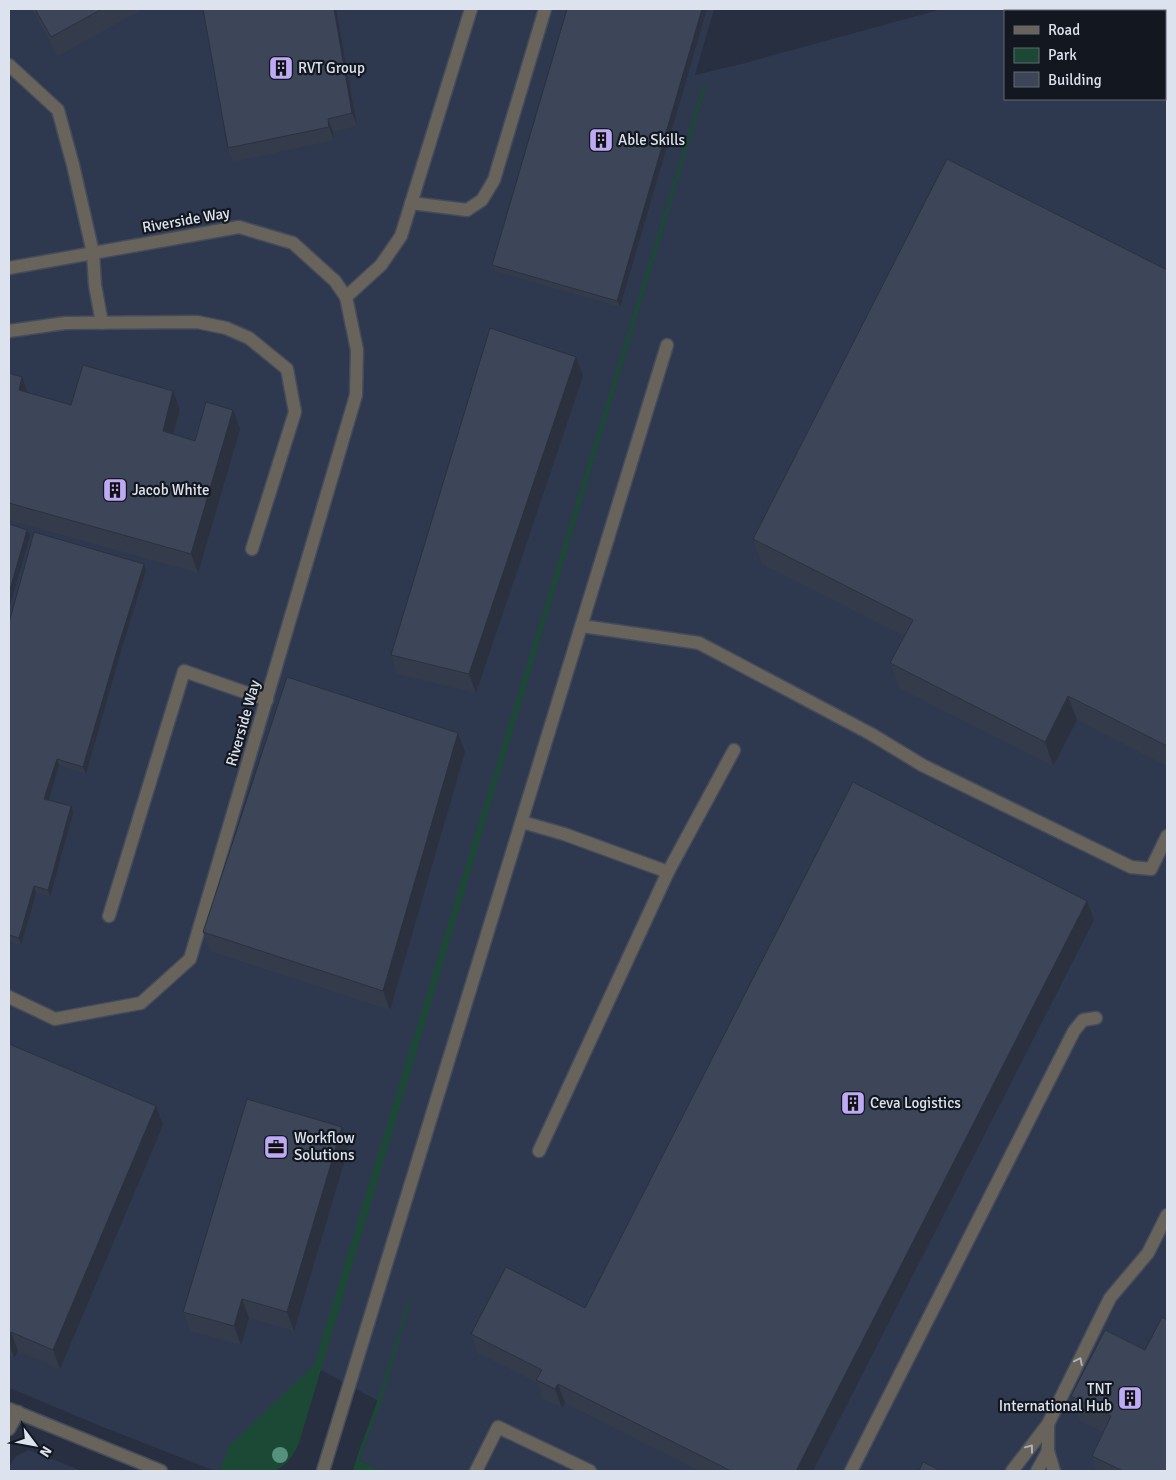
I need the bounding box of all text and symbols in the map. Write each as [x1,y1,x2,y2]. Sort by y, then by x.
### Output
legend [1004,10,1166,100]
text: Road [1048,21,1080,39]
text: Park [1048,46,1077,64]
building icon: RVT Group [268,55,294,81]
place label: RVT Group [298,59,365,77]
text: Building [1048,71,1102,89]
building icon: Able Skills [588,127,614,153]
place label: Able Skills [618,131,686,149]
street label: Riverside Way [141,203,231,237]
building icon: Jacob White [102,477,128,503]
place label: Jacob White [132,481,209,499]
street label: Riverside Way [222,678,264,768]
building icon: Ceva Logistics [840,1090,866,1116]
place label: Ceva Logistics [870,1094,961,1112]
place label: Workflow Solutions [294,1129,355,1164]
office icon: Workflow Solutions [263,1134,289,1160]
one-way arrow [1073,1357,1083,1366]
place label: TNT International Hub [999,1380,1113,1415]
building icon: TNT International Hub [1117,1385,1143,1411]
north arrow [10,1420,60,1470]
text: N [36,1443,55,1460]
one-way arrow [1024,1444,1033,1453]

